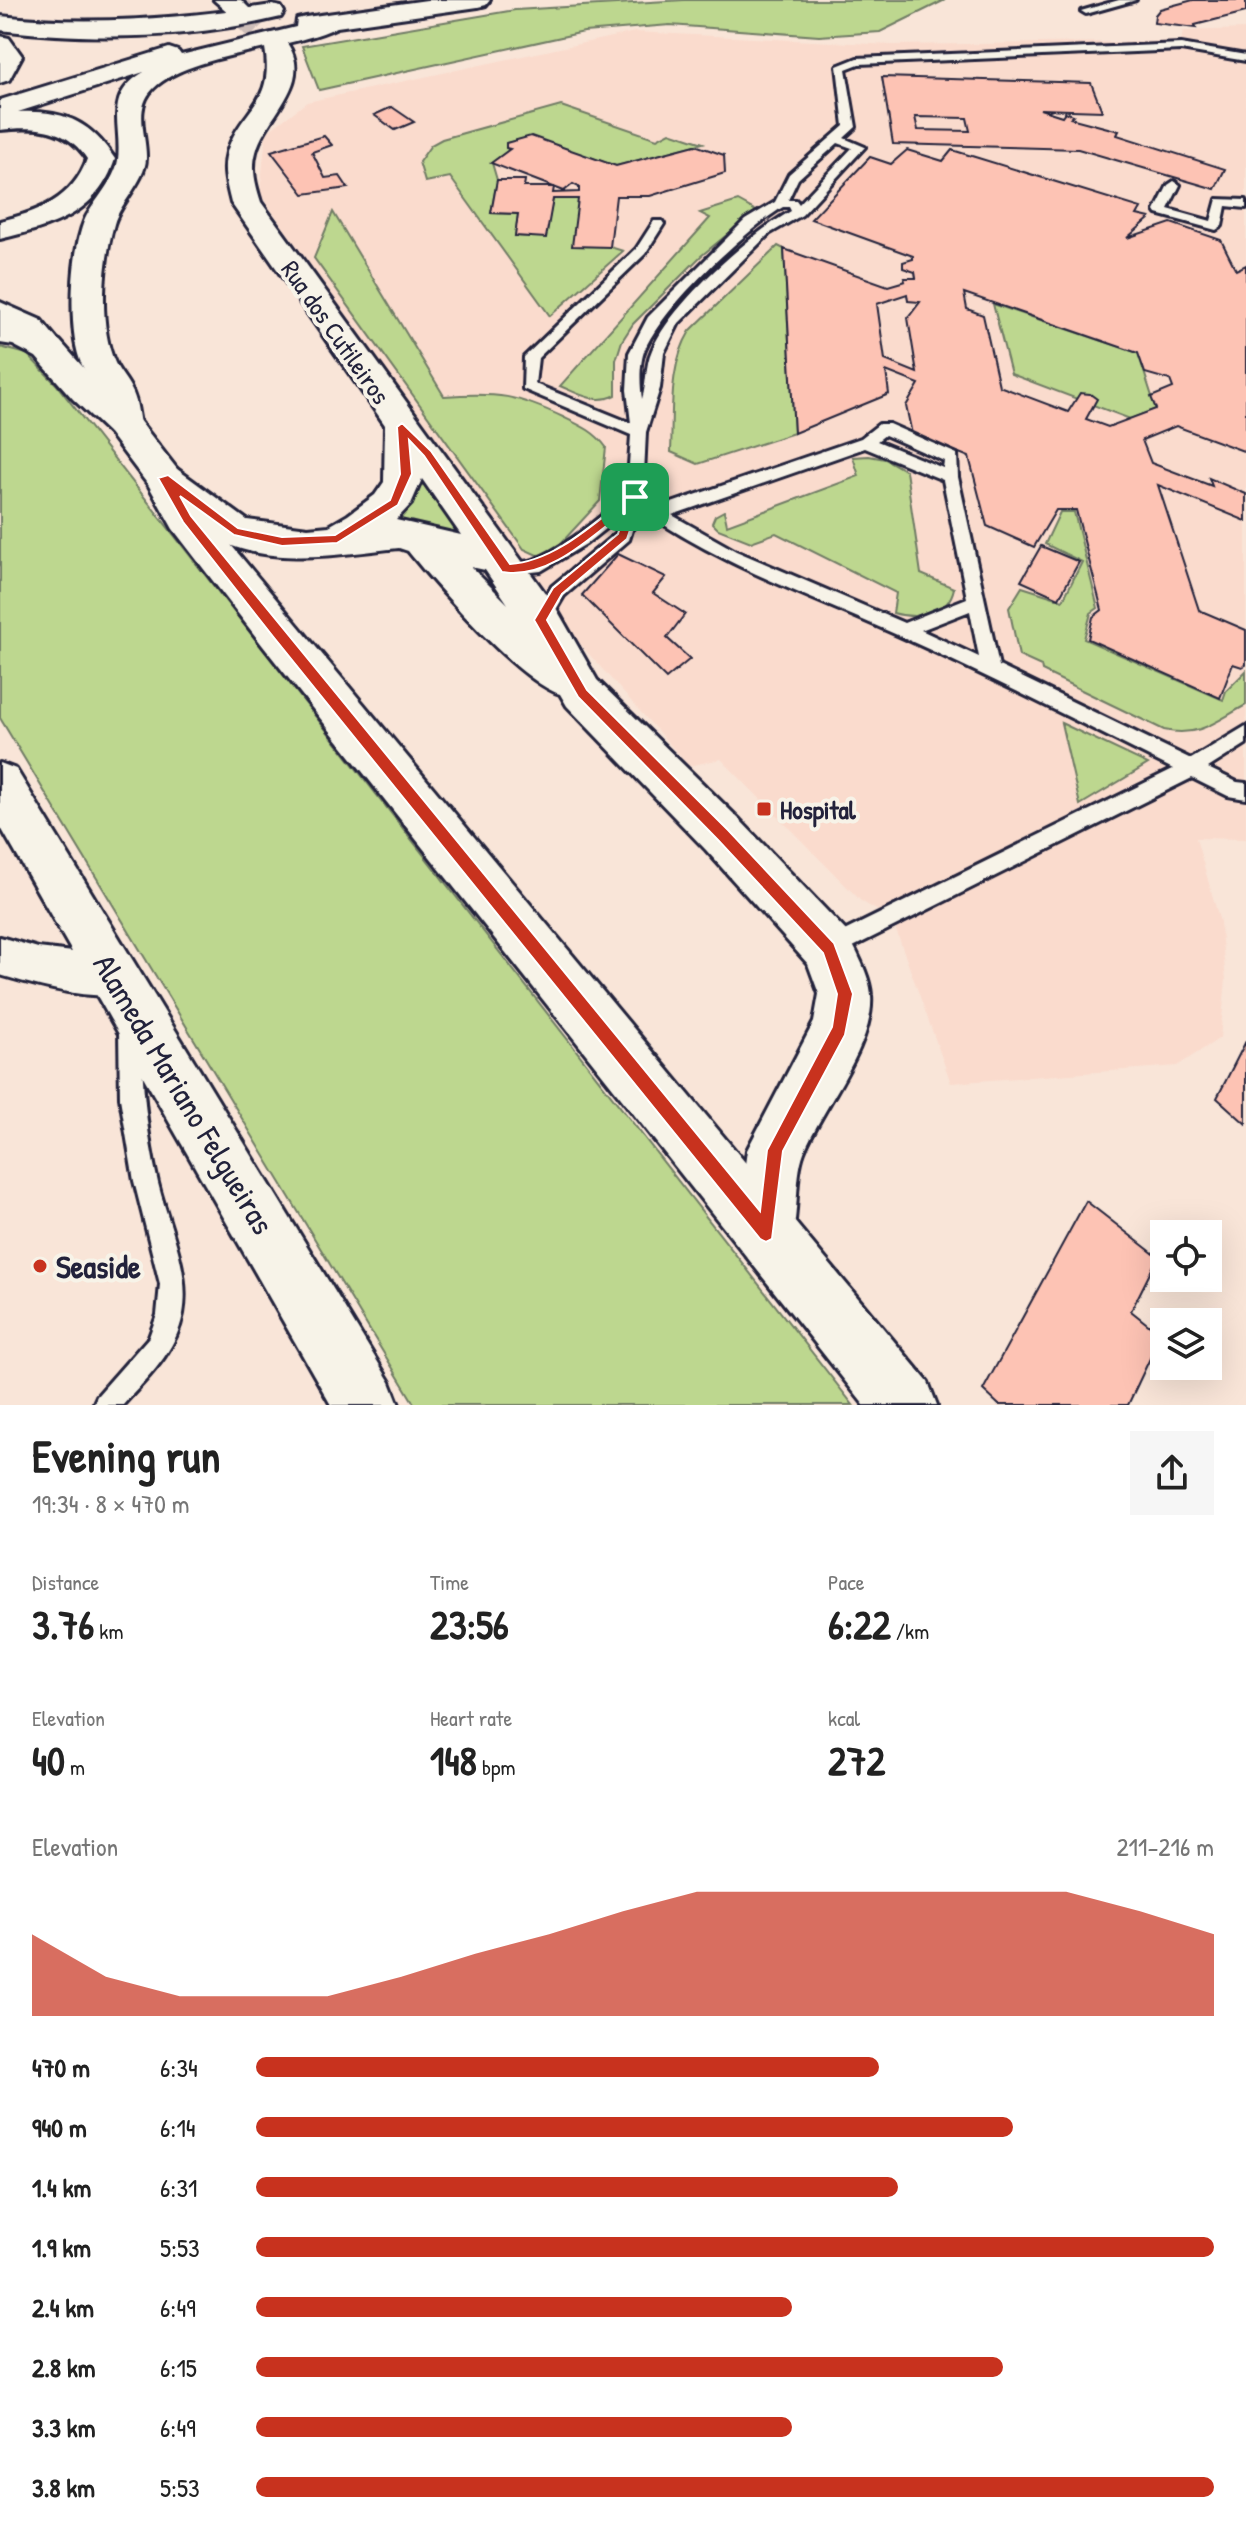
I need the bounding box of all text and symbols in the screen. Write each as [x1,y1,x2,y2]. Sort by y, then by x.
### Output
street label: Rua dos Cutileiros [273,253,399,411]
pin [601,463,669,531]
icon: arrive [613,475,657,519]
place label: Hospital [780,792,857,828]
marker: Hospital [755,800,773,818]
street label: Alameda Mariano Felgueiras [83,946,285,1242]
map controls [1150,1220,1222,1380]
button: locate [1150,1220,1222,1292]
place label: Seaside [56,1245,141,1288]
marker: Seaside [31,1257,49,1275]
button: layers [1150,1308,1222,1380]
text: Evening run [32,1426,220,1486]
button: share [1130,1431,1214,1515]
text: 19:34 · 8 × 470 m [32,1486,189,1521]
text: Distance [32,1567,99,1597]
text: Time [430,1567,469,1597]
text: Pace [828,1567,865,1597]
text: 3.76 [32,1597,94,1651]
text: 23:56 [430,1597,509,1651]
text: 6:22 [828,1597,891,1651]
text: km [94,1616,123,1646]
text: /km [891,1616,929,1646]
text: Elevation [32,1703,105,1733]
text: Heart rate [430,1703,512,1733]
text: kcal [828,1703,860,1733]
text: 40 [32,1733,65,1787]
text: 148 [430,1733,477,1787]
text: 272 [828,1733,885,1787]
text: m [65,1752,85,1782]
text: bpm [477,1752,515,1782]
text: Elevation [32,1829,118,1864]
text: 211–216 m [1116,1829,1214,1864]
text: 470 m [32,2050,90,2085]
text: 6:34 [160,2050,198,2085]
text: 940 m [32,2110,87,2145]
text: 6:14 [160,2110,196,2145]
text: 1.4 km [32,2170,91,2205]
text: 6:31 [160,2170,198,2205]
text: 1.9 km [32,2230,91,2265]
text: 5:53 [160,2230,200,2265]
text: 2.4 km [32,2290,94,2325]
text: 6:49 [160,2290,196,2325]
text: 2.8 km [32,2350,95,2385]
text: 6:15 [160,2350,197,2385]
text: 3.3 km [32,2410,95,2445]
text: 6:49 [160,2410,196,2445]
text: 3.8 km [32,2470,95,2505]
text: 5:53 [160,2470,200,2505]

